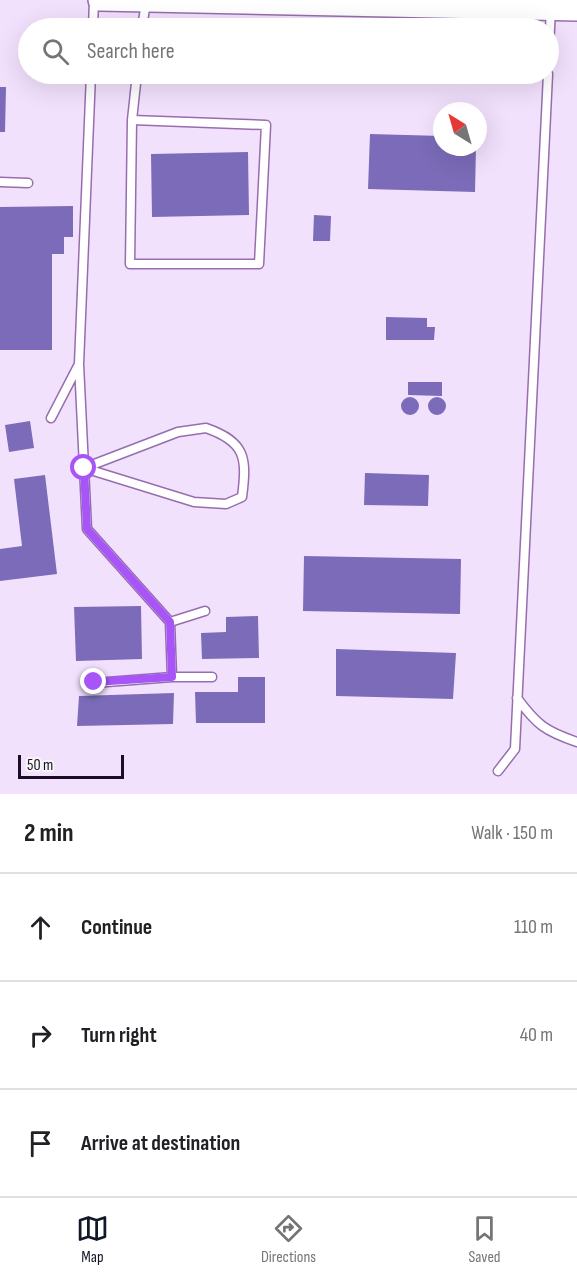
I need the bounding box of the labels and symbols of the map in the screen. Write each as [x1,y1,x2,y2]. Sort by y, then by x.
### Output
north arrow [433,102,487,156]
route start [70,454,96,480]
route end [80,668,106,694]
scale bar [18,752,124,780]

